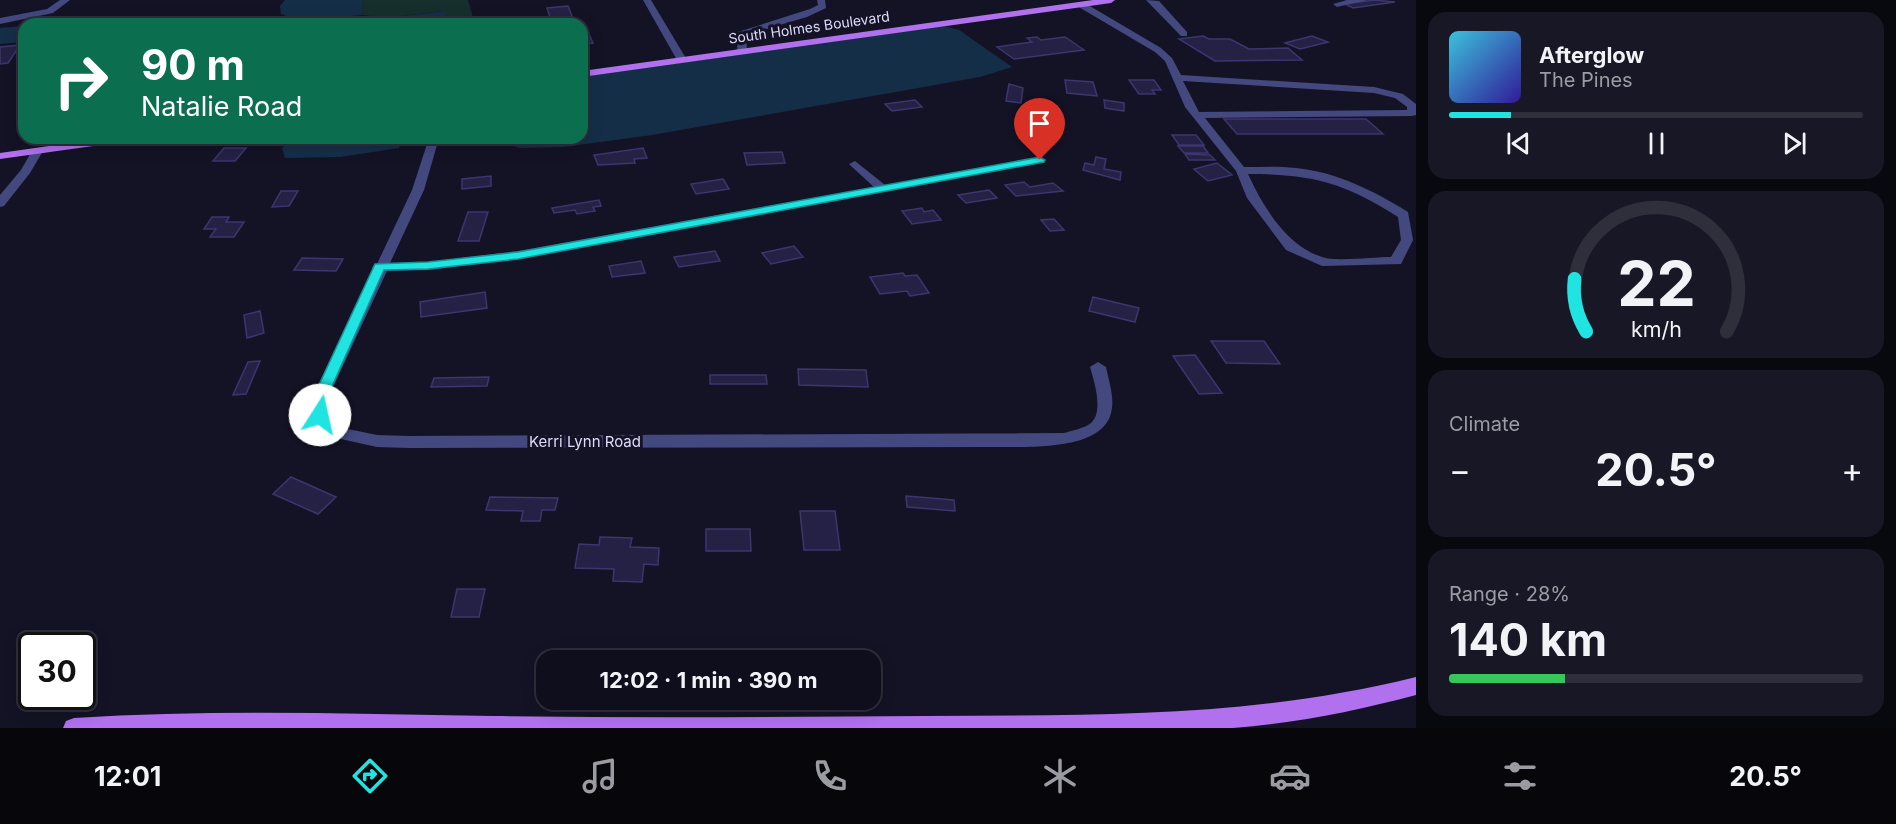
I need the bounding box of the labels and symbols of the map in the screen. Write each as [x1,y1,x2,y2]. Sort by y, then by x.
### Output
street label: South Holmes Boulevard [727,7,891,47]
pin [1014,98,1065,160]
position arrow [288,383,352,447]
street label: Kerri Lynn Road [529,432,641,451]
speed limit sign: 30 [18,632,96,710]

